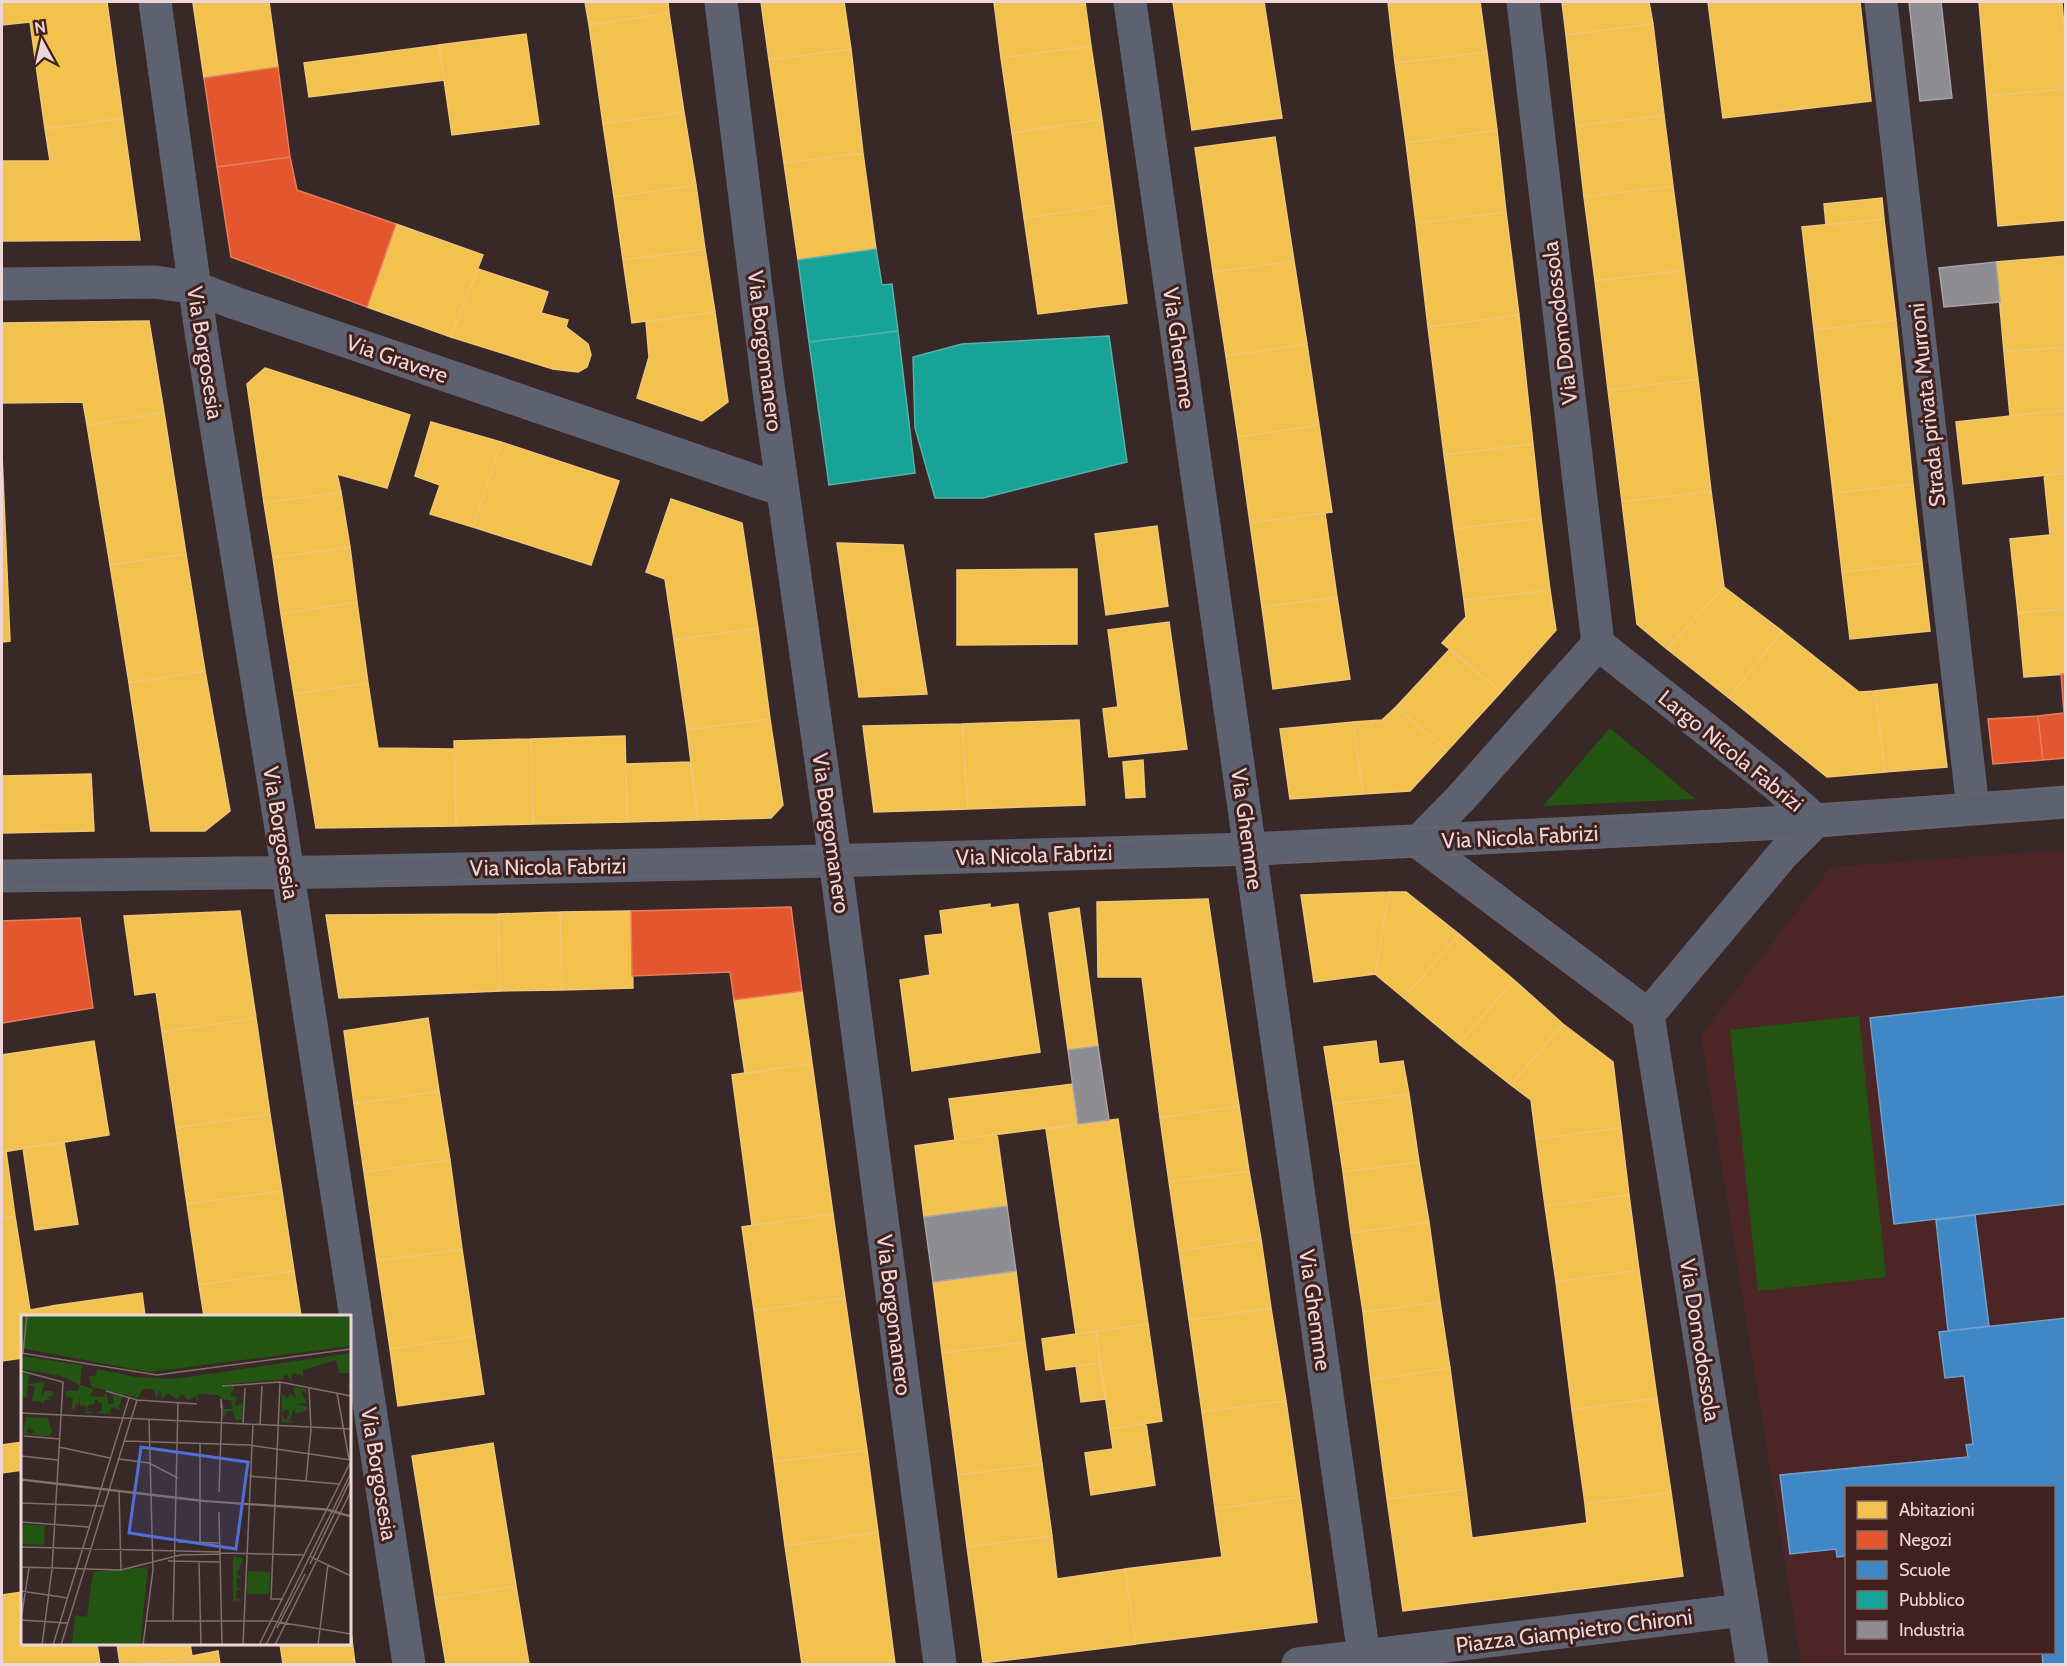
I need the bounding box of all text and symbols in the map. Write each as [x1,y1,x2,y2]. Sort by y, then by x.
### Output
north arrow [12,12,72,72]
text: N [33,17,47,38]
street label: Via Domodossola [1537,239,1583,406]
street label: Via Borgomanero [742,269,788,433]
street label: Via Borgosesia [181,285,229,422]
street label: Via Ghemme [1157,286,1201,410]
street label: Strada privata Murroni [1903,302,1951,508]
street label: Via Gravere [342,329,452,389]
street label: Largo Nicola Fabrizi [1653,684,1809,818]
street label: Via Borgomanero [806,751,856,915]
street label: Via Borgosesia [257,765,305,902]
street label: Via Ghemme [1225,767,1269,891]
street label: Via Nicola Fabrizi [1441,819,1599,855]
street label: Via Nicola Fabrizi [955,839,1113,871]
street label: Via Nicola Fabrizi [469,852,627,882]
street label: Via Borgomanero [871,1233,917,1397]
street label: Via Ghemme [1293,1248,1337,1372]
street label: Via Domodossola [1674,1257,1726,1424]
inset map [21,1315,351,1645]
street label: Via Borgosesia [355,1406,403,1543]
legend [1845,1486,2055,1654]
text: Abitazioni [1899,1499,1975,1521]
text: Negozi [1899,1529,1952,1551]
text: Scuole [1899,1559,1950,1581]
text: Pubblico [1899,1589,1965,1611]
street label: Piazza Giampietro Chironi [1454,1603,1694,1659]
text: Industria [1899,1619,1965,1641]

